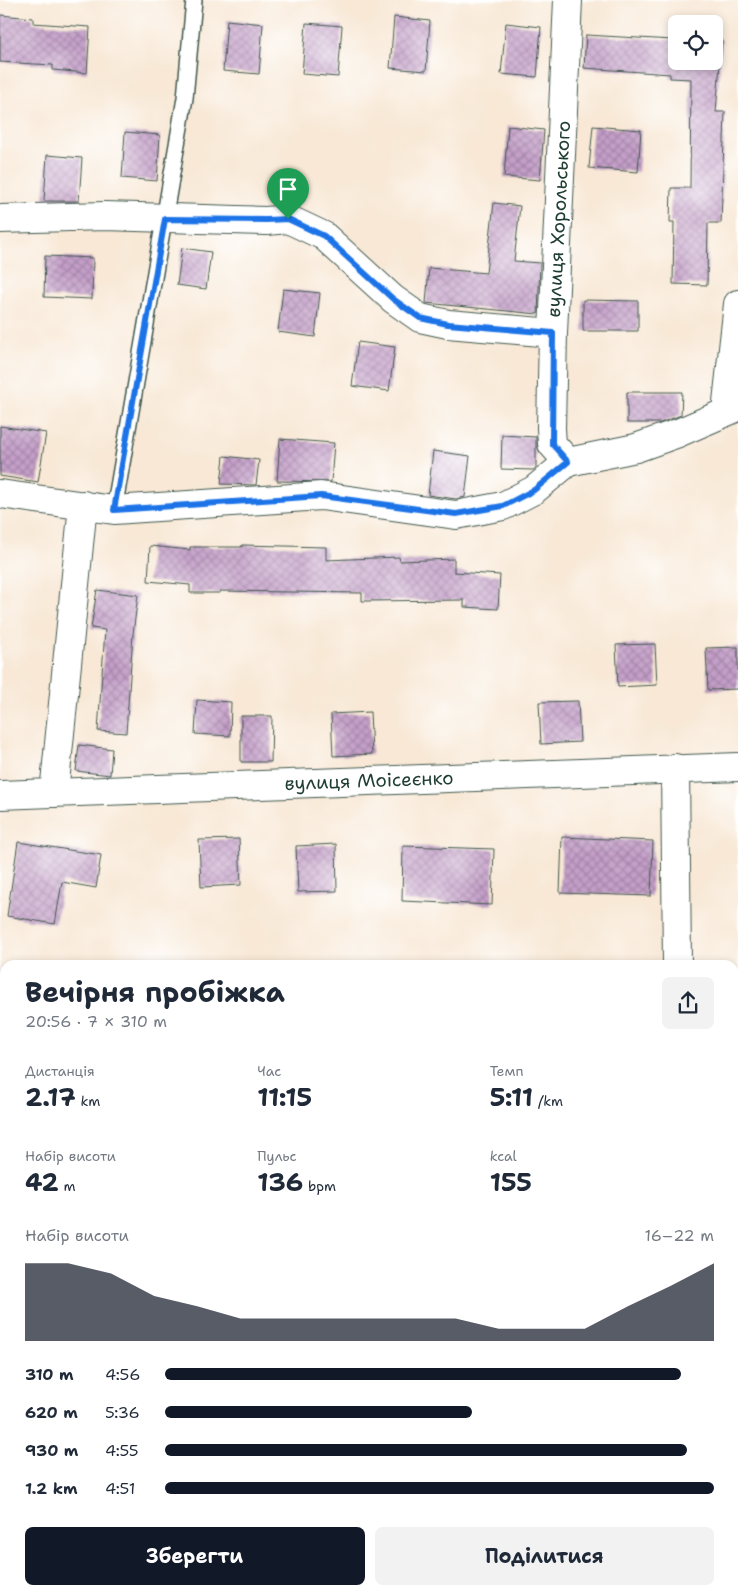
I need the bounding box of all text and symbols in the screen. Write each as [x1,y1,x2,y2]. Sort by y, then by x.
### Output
map controls [668,15,723,70]
button: locate [668,15,723,70]
street label: вулиця Хорольського [541,120,576,318]
pin [267,168,309,219]
icon: arrive [274,175,302,203]
street label: вулиця Моісеєнко [284,765,454,796]
text: Вечірня пробіжка [25,973,285,1011]
button: share [662,977,714,1029]
text: 20:56 · 7 × 310 m [25,1011,167,1032]
text: Дистанція [25,1062,95,1080]
text: Час [257,1062,281,1080]
text: Темп [490,1062,524,1080]
text: 2.17 [25,1080,76,1114]
text: 11:15 [257,1080,312,1114]
text: 5:11 [490,1080,533,1114]
text: km [76,1092,100,1110]
text: /km [533,1092,563,1110]
text: Набір висоти [25,1147,116,1165]
text: Пульс [257,1147,297,1165]
text: kcal [490,1147,517,1165]
text: 42 [25,1165,59,1199]
text: 136 [257,1165,303,1199]
text: 155 [490,1165,532,1199]
text: m [59,1177,75,1195]
text: bpm [303,1177,336,1195]
text: Набір висоти [25,1225,129,1246]
text: 16–22 m [645,1225,714,1246]
text: 310 m [25,1364,74,1385]
text: 4:56 [105,1364,140,1385]
text: 620 m [25,1402,78,1423]
text: 5:36 [105,1402,140,1423]
text: 930 m [25,1440,78,1461]
text: 4:55 [105,1440,139,1461]
text: 1.2 km [25,1478,78,1499]
text: 4:51 [105,1478,135,1499]
button: Зберегти [25,1527,365,1585]
button: Поділитися [375,1527,714,1585]

